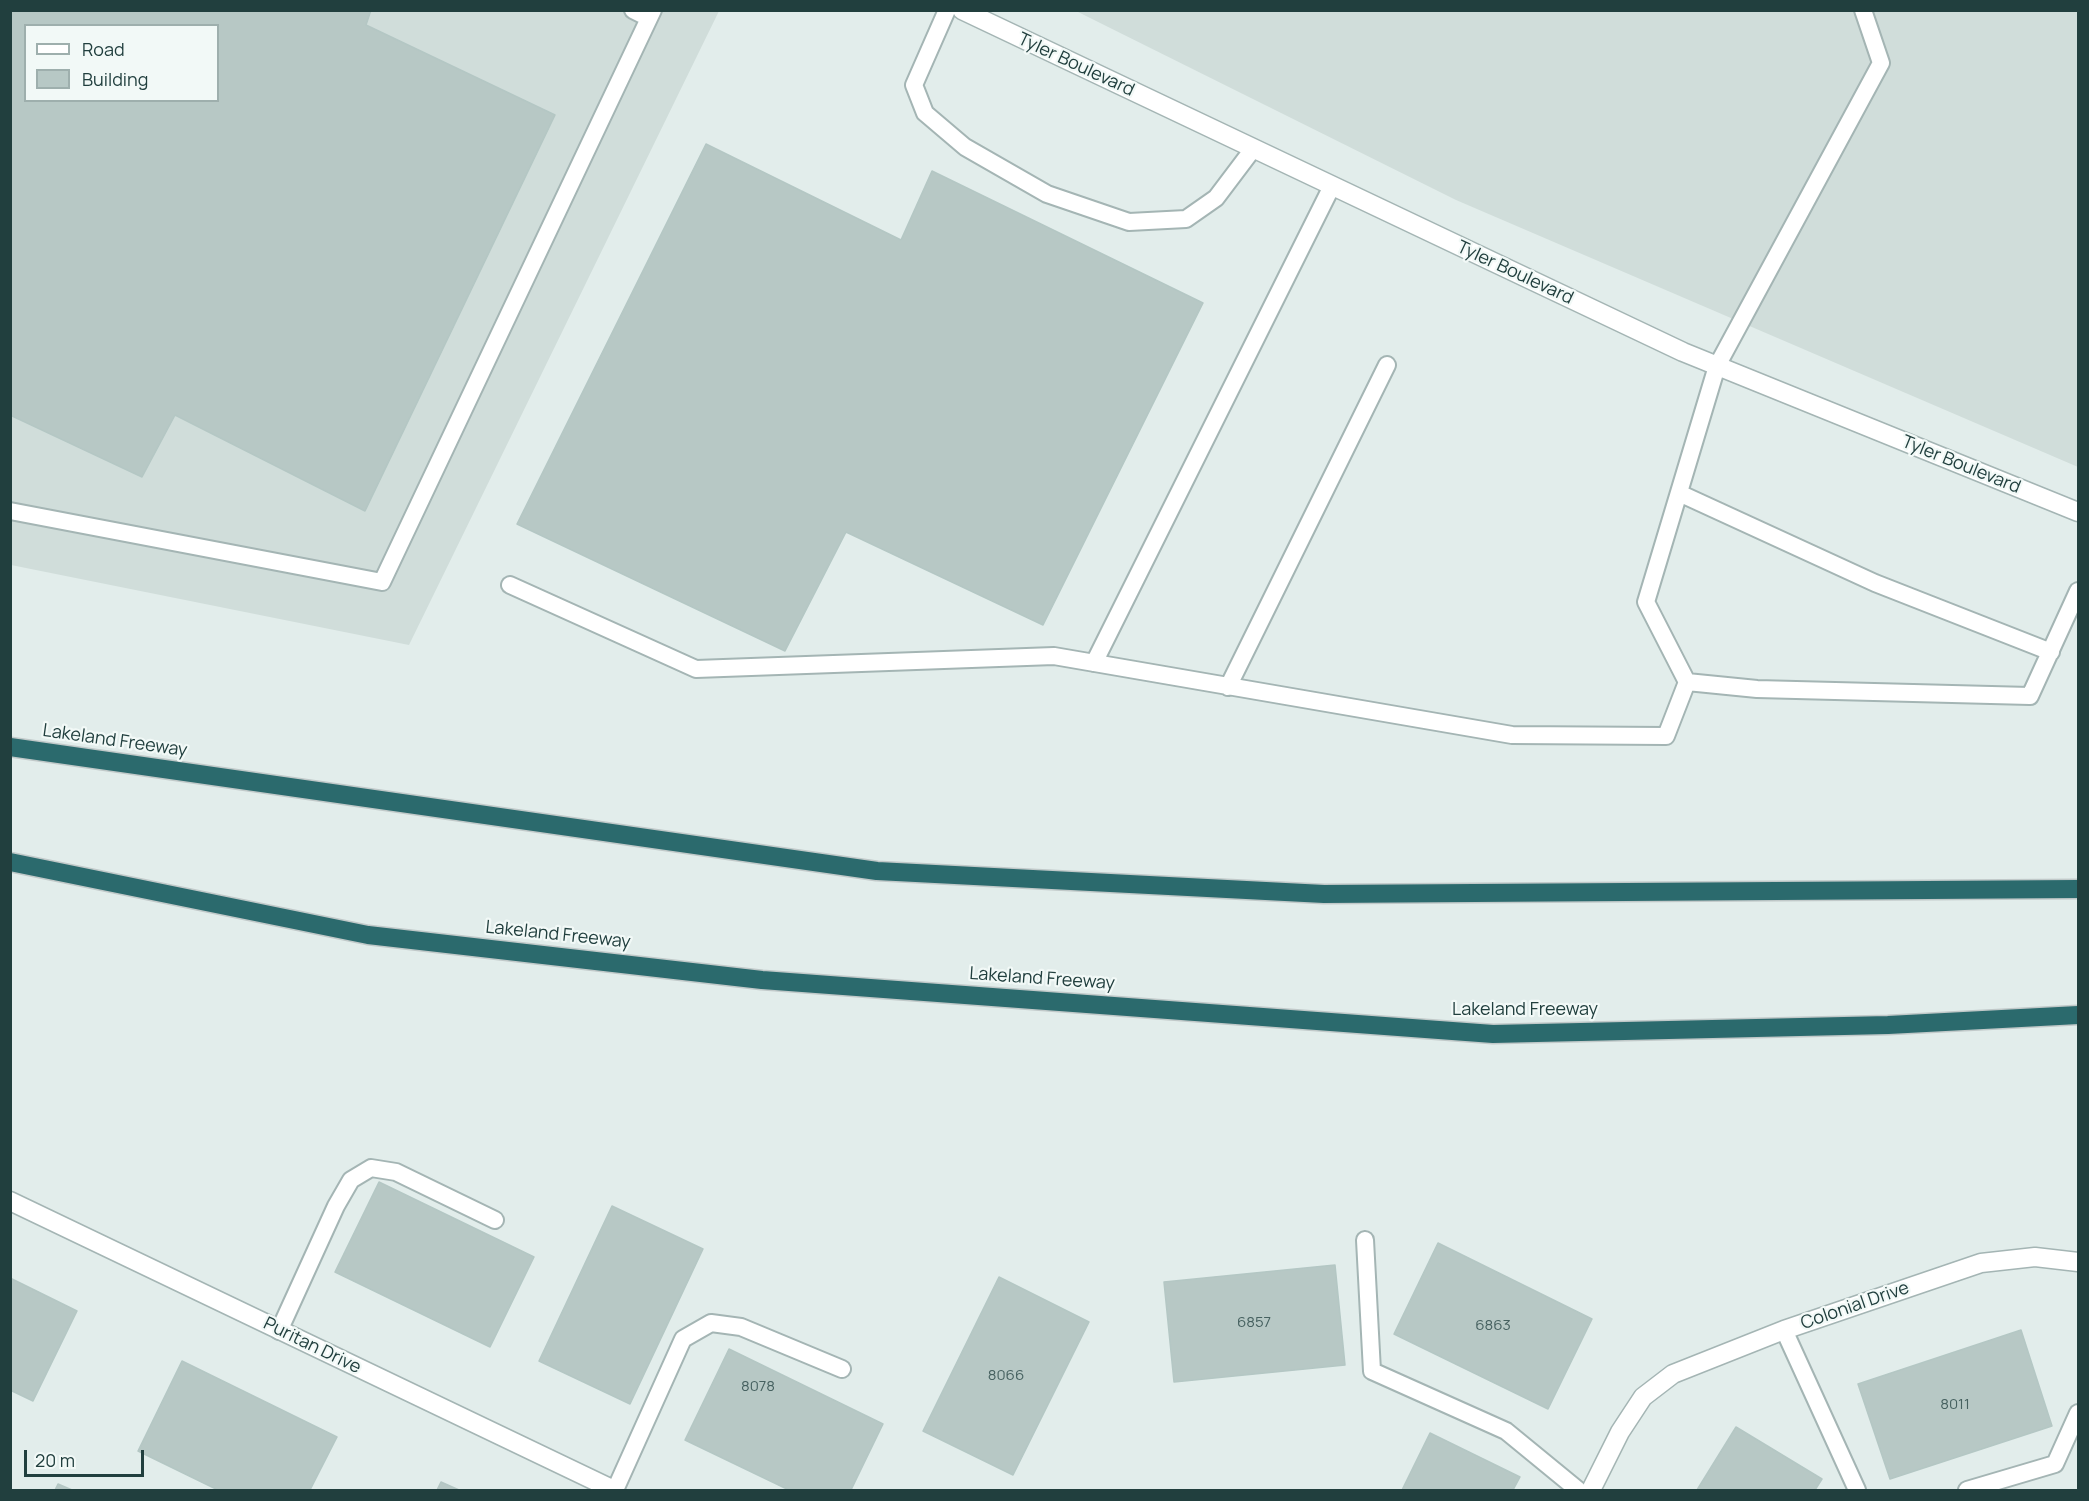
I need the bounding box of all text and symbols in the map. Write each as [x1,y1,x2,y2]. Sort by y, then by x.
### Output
legend [24,24,219,102]
street label: Tyler Boulevard [1014,29,1138,101]
text: Road [82,37,125,61]
text: Building [82,67,148,91]
street label: Tyler Boulevard [1453,237,1577,309]
street label: Tyler Boulevard [1898,431,2024,499]
street label: Lakeland Freeway [41,720,189,762]
street label: Lakeland Freeway [484,917,632,953]
street label: Lakeland Freeway [969,963,1115,995]
street label: Lakeland Freeway [1452,999,1598,1021]
street label: Colonial Drive [1798,1277,1912,1335]
street label: Puritan Drive [260,1313,364,1379]
house number: 6857 [1237,1314,1271,1332]
house number: 6863 [1475,1317,1511,1335]
house number: 8066 [988,1367,1024,1385]
house number: 8078 [741,1378,775,1396]
house number: 8011 [1940,1396,1970,1414]
scale bar [27,1438,147,1476]
text: 20 m [35,1448,75,1472]

